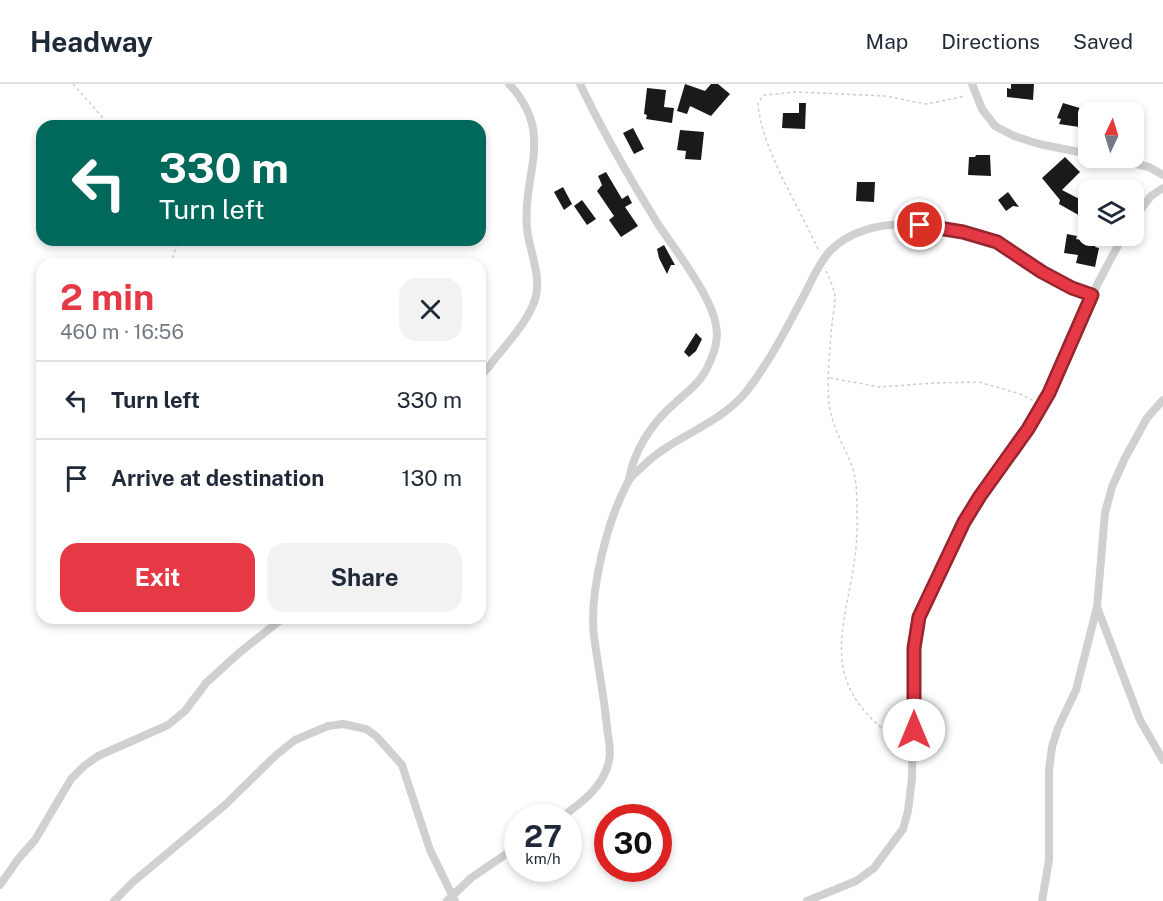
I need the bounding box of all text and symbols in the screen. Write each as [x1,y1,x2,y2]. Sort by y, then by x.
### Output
text: Headway [30,25,153,58]
text: Map [866,29,908,54]
text: Directions [941,29,1040,54]
text: Saved [1073,29,1133,54]
north arrow [1078,102,1144,168]
map controls [1078,102,1144,246]
text: 330 m [159,143,289,192]
icon: left [60,144,138,222]
button: layers [1078,180,1144,246]
text: Turn left [159,193,265,225]
pin [894,199,945,250]
icon: arrive [903,208,936,241]
text: 2 min [60,276,154,318]
button: close [399,278,462,341]
text: 460 m · 16:56 [60,320,184,344]
icon: left [60,384,93,417]
text: Turn left [111,387,200,413]
text: 330 m [397,387,462,413]
icon: arrive [60,462,93,495]
text: Arrive at destination [111,465,324,491]
text: 130 m [401,465,462,491]
button: Exit [60,543,255,612]
button: Share [267,543,462,612]
position arrow [882,698,946,762]
speed limit sign: 30 [594,804,672,882]
text: 27 [524,818,562,854]
text: km/h [525,850,561,867]

